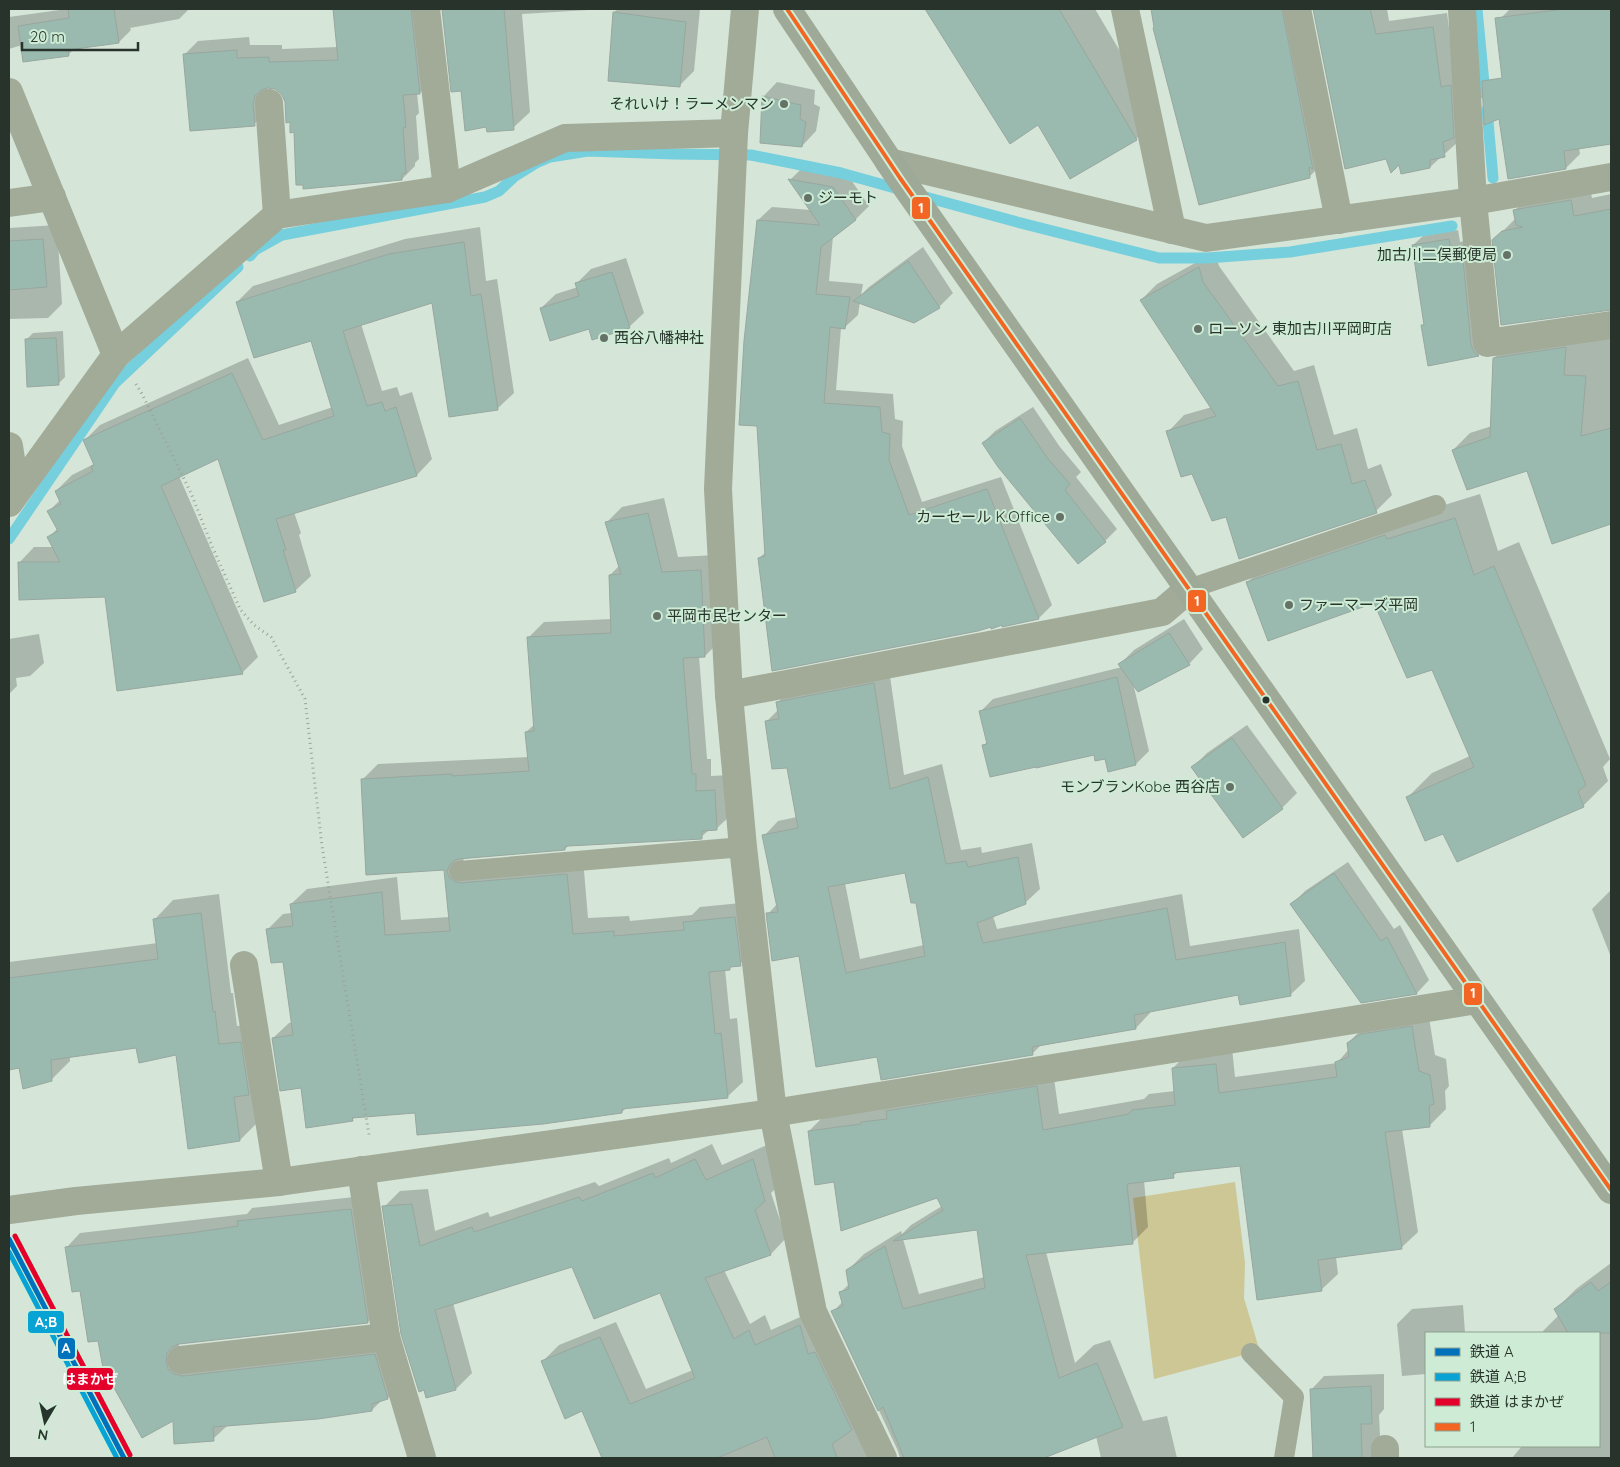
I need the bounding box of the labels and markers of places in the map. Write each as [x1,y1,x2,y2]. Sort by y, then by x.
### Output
place label: それいけ！ラーメンマン [610,94,774,113]
marker: それいけ！ラーメンマン [778,98,790,110]
place label: ジーモト [818,188,878,207]
marker: ジーモト [802,192,814,204]
place label: 加古川二俣郵便局 [1377,245,1497,264]
marker: 加古川二俣郵便局 [1501,249,1513,261]
place label: ローソン 東加古川平岡町店 [1208,319,1392,338]
marker: ローソン 東加古川平岡町店 [1192,323,1204,335]
place label: 西谷八幡神社 [614,328,704,347]
marker: 西谷八幡神社 [598,332,610,344]
place label: カーセール K.Office [916,507,1050,526]
marker: カーセール K.Office [1054,511,1066,523]
place label: ファーマーズ平岡 [1299,595,1418,614]
marker: ファーマーズ平岡 [1283,599,1295,611]
place label: 平岡市民センター [667,606,787,625]
marker: 平岡市民センター [651,610,663,622]
unlabelled marker [1261,695,1271,705]
place label: モンブランKobe 西谷店 [1060,777,1220,796]
marker: モンブランKobe 西谷店 [1224,781,1236,793]

